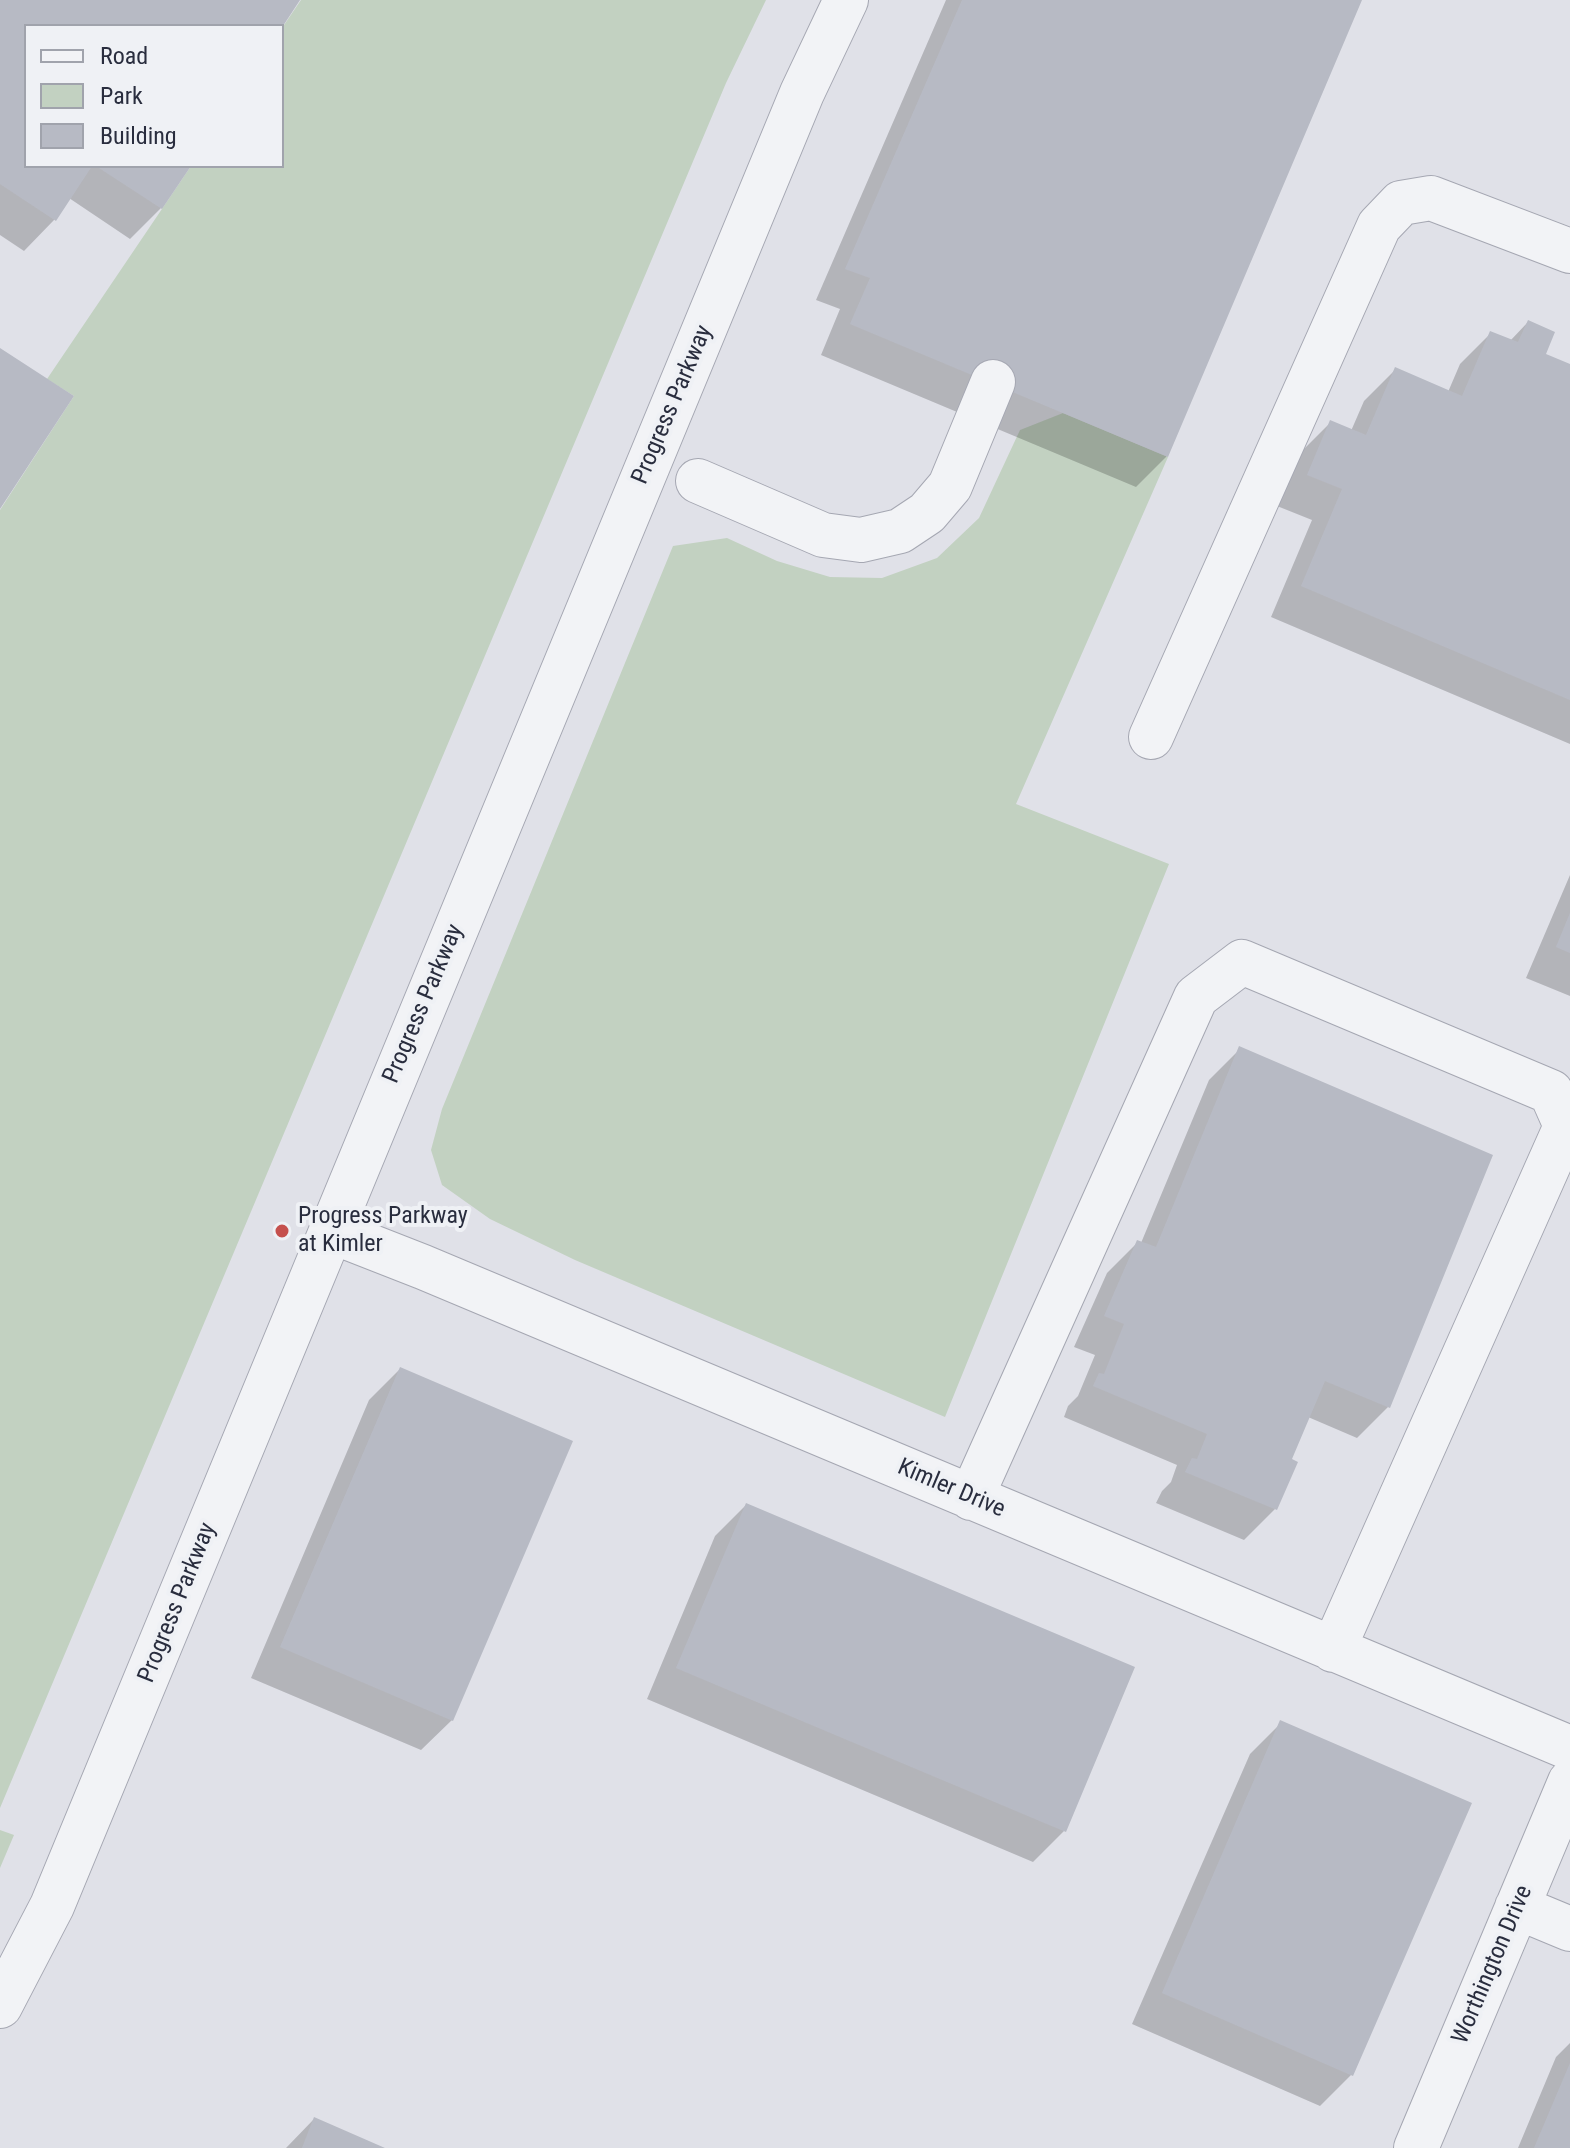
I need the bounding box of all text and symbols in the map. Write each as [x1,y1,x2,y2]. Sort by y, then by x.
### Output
legend [24,24,284,168]
text: Road [100,42,148,70]
text: Park [100,82,143,110]
text: Building [100,122,177,150]
street label: Progress Parkway [627,321,719,489]
street label: Progress Parkway [378,920,470,1088]
place label: Progress Parkway at Kimler [298,1203,468,1259]
marker: Progress Parkway at Kimler [273,1222,291,1240]
street label: Kimler Drive [893,1453,1009,1525]
street label: Progress Parkway [133,1519,223,1687]
street label: Worthington Drive [1447,1881,1539,2049]

